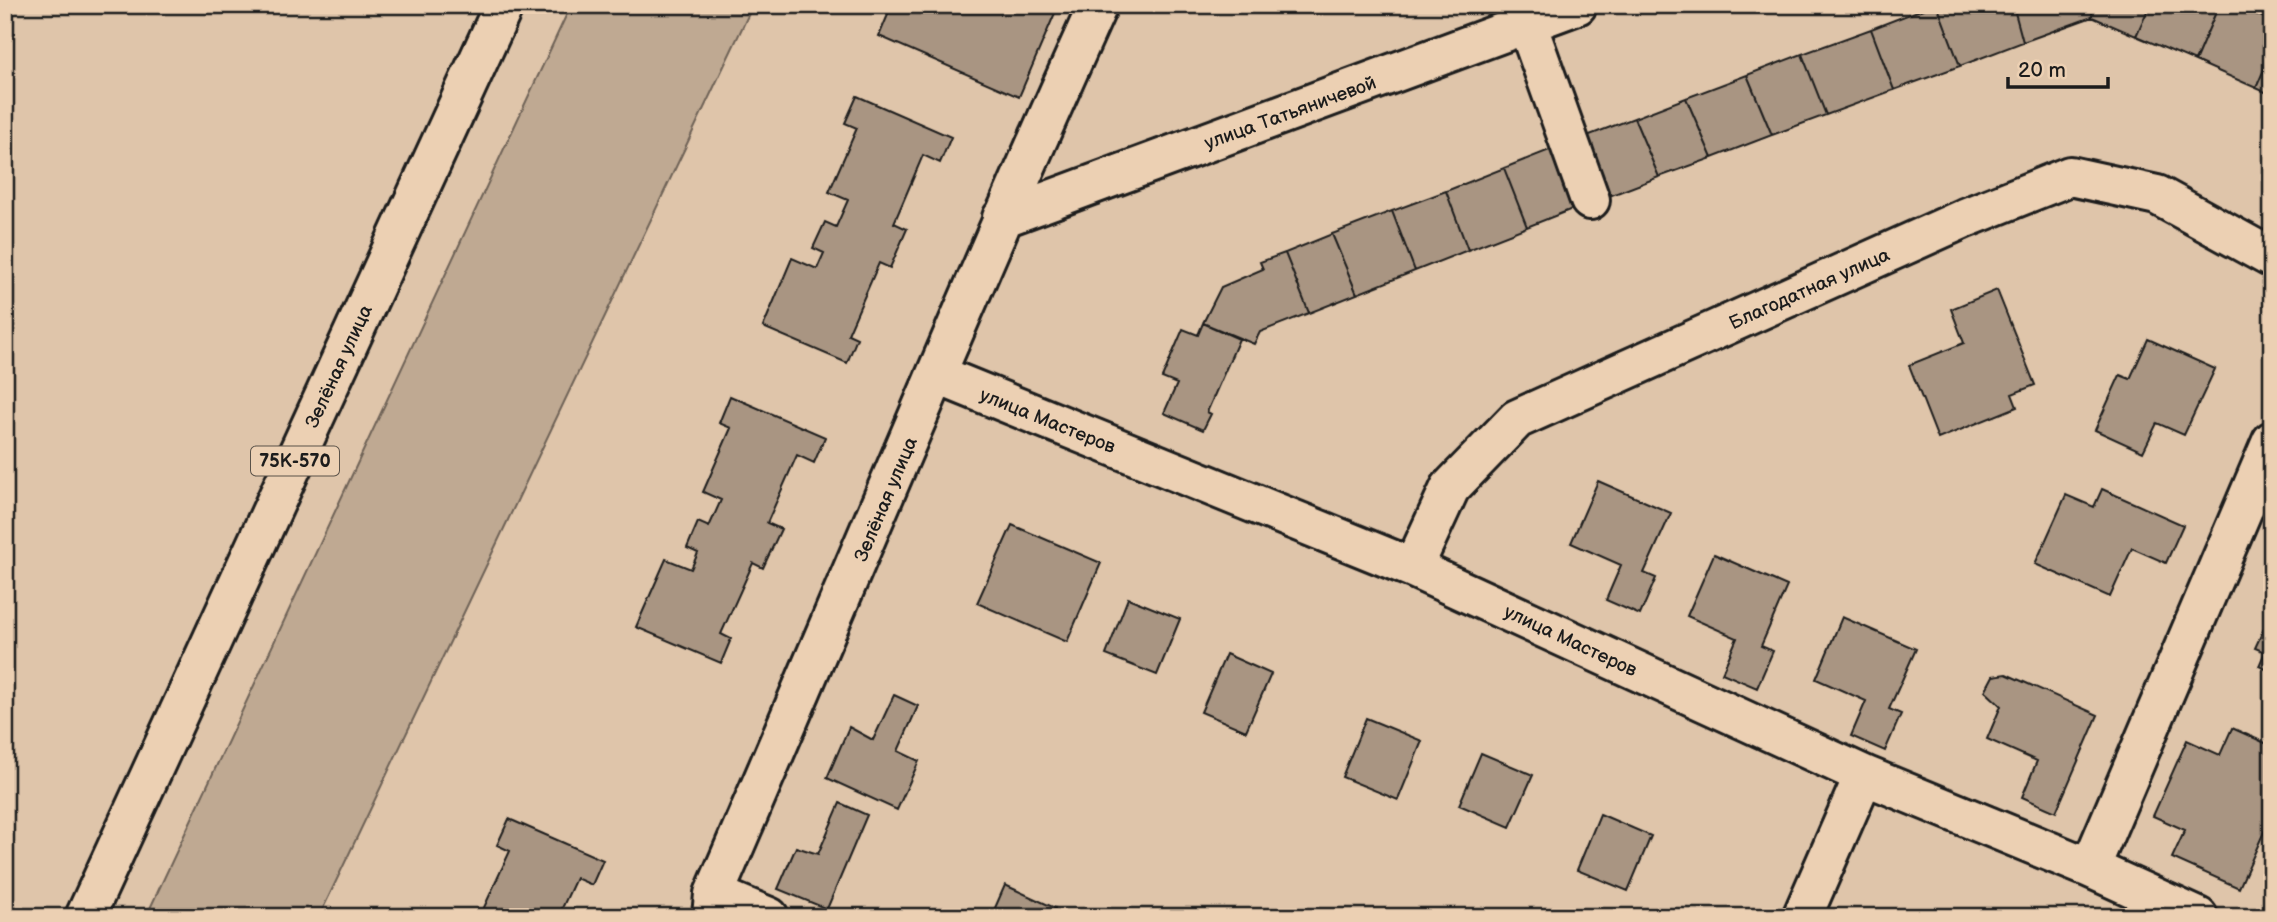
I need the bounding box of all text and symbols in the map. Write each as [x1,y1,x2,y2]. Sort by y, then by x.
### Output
scale bar [2008,46,2107,90]
text: 20 m [2018,58,2066,83]
street label: улица Татьяничевой [1201,72,1380,155]
street label: Благодатная улица [1726,244,1893,335]
street label: Зелёная улица [301,301,378,432]
street label: улица Мастеров [976,384,1119,459]
street label: Зелёная улица [850,434,923,565]
road number: 75К-570 [251,447,339,476]
street label: улица Мастеров [1500,600,1641,682]

